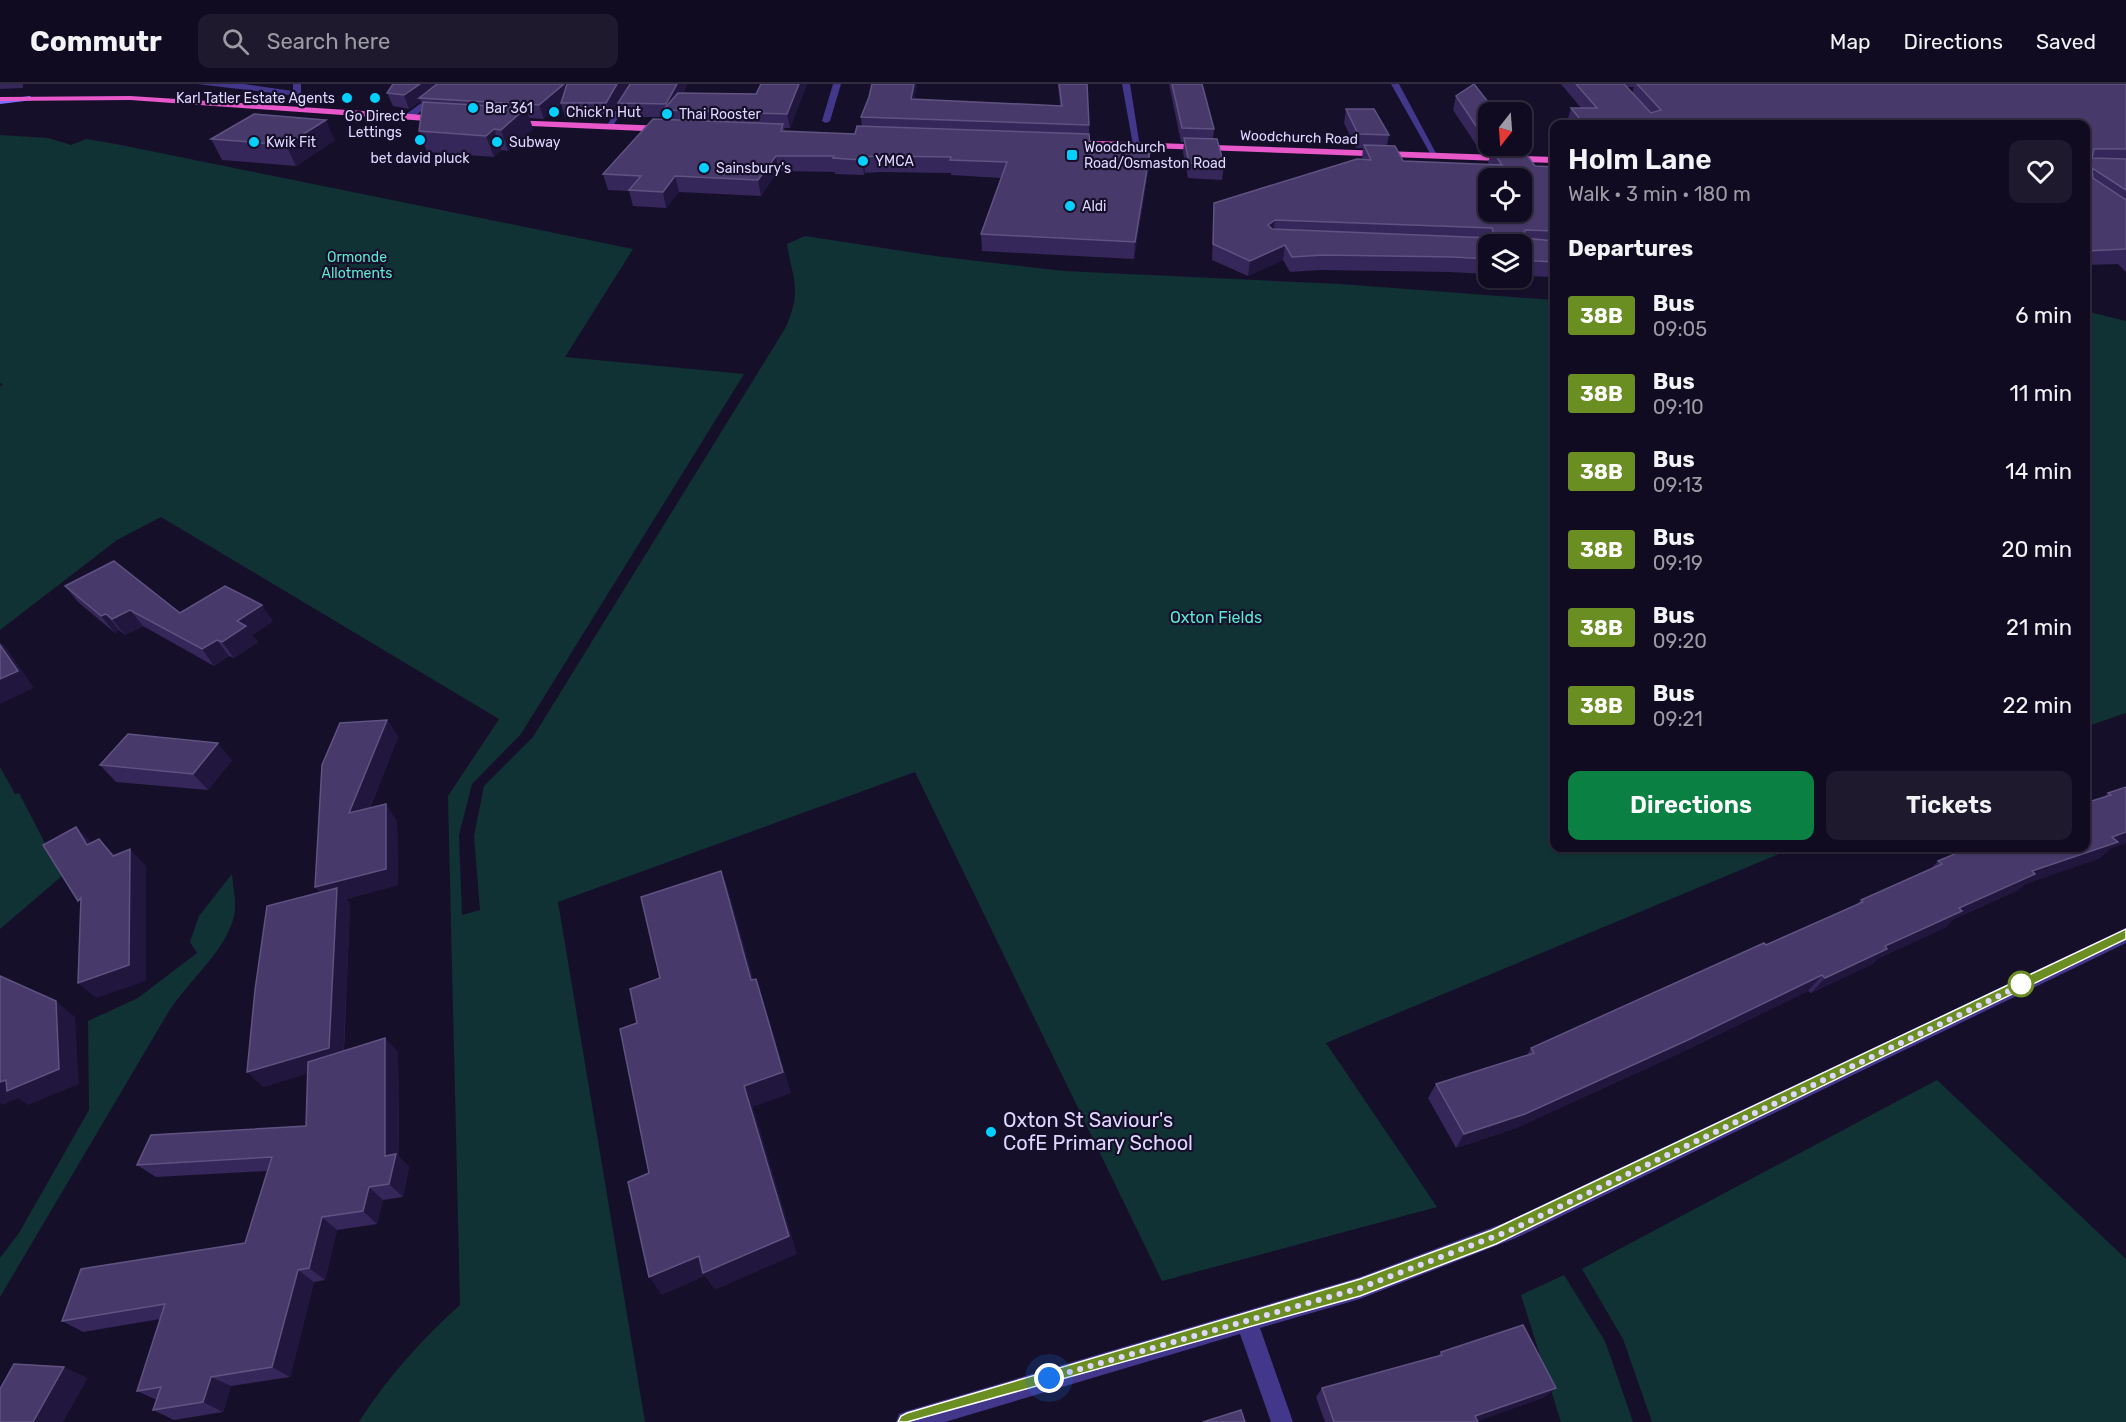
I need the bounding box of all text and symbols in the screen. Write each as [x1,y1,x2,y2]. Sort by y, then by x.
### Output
search box [198,14,618,68]
text: Commutr [30,25,162,58]
icon: search [219,25,252,58]
text: Search here [267,28,390,55]
text: Map [1830,29,1871,54]
text: Directions [1904,29,2003,54]
text: Saved [2036,29,2096,54]
place label: Karl Tatler Estate Agents [176,90,335,107]
marker: Karl Tatler Estate Agents [340,91,354,105]
marker: Go Direct Lettings [368,91,382,105]
place label: Bar 361 [485,100,533,117]
marker: Bar 361 [466,101,480,115]
north arrow [1478,102,1532,156]
map controls [1478,102,1532,288]
place label: Chick'n Hut [566,104,641,121]
marker: Chick'n Hut [547,105,561,119]
place label: Thai Rooster [679,106,761,123]
marker: Thai Rooster [660,107,674,121]
place label: Go Direct Lettings [345,108,406,141]
street label: Woodchurch Road [1240,127,1358,148]
marker: bet david pluck [413,133,427,147]
place label: Kwik Fit [266,134,317,151]
place label: Subway [509,134,561,151]
marker: Kwik Fit [247,135,261,149]
marker: Subway [490,135,504,149]
place label: Woodchurch Road/Osmaston Road [1084,139,1226,172]
button: heart [2009,140,2072,203]
text: Holm Lane [1568,143,1712,176]
marker: Woodchurch Road/Osmaston Road [1065,148,1079,162]
place label: bet david pluck [371,150,470,167]
place label: YMCA [875,153,914,170]
marker: YMCA [856,154,870,168]
place label: Sainsbury's [716,160,791,177]
marker: Sainsbury's [697,161,711,175]
button: locate [1478,168,1532,222]
text: Walk · 3 min · 180 m [1568,182,1751,206]
place label: Aldi [1082,198,1107,215]
marker: Aldi [1063,199,1077,213]
button: layers [1478,234,1532,288]
text: Departures [1568,235,1693,262]
park label: Ormonde Allotments [322,249,392,282]
text: Bus [1653,290,1695,317]
text: 6 min [2015,302,2072,329]
text: 38B [1580,303,1623,328]
text: 09:05 [1653,317,1707,341]
text: Bus [1653,368,1695,395]
text: 11 min [2010,380,2072,407]
text: 38B [1580,381,1623,406]
text: 09:10 [1653,395,1704,419]
text: Bus [1653,446,1695,473]
text: 14 min [2005,458,2072,485]
text: 38B [1580,459,1623,484]
text: 09:13 [1653,473,1703,497]
text: Bus [1653,524,1695,551]
text: 20 min [2002,536,2072,563]
text: 38B [1580,537,1623,562]
text: 09:19 [1653,551,1703,575]
text: Bus [1653,602,1695,629]
park label: Oxton Fields [1170,608,1262,627]
text: 21 min [2006,614,2072,641]
text: 38B [1580,615,1623,640]
text: 09:20 [1653,629,1707,653]
text: Bus [1653,680,1695,707]
text: 22 min [2003,692,2072,719]
text: 38B [1580,693,1623,718]
text: 09:21 [1653,707,1703,731]
button: Directions [1568,771,1814,840]
button: Tickets [1826,771,2072,840]
unlabelled marker [2008,971,2034,997]
place label: Oxton St Saviour's CofE Primary School [1003,1108,1193,1155]
marker: Oxton St Saviour's CofE Primary School [984,1125,998,1139]
your location [1034,1363,1064,1393]

